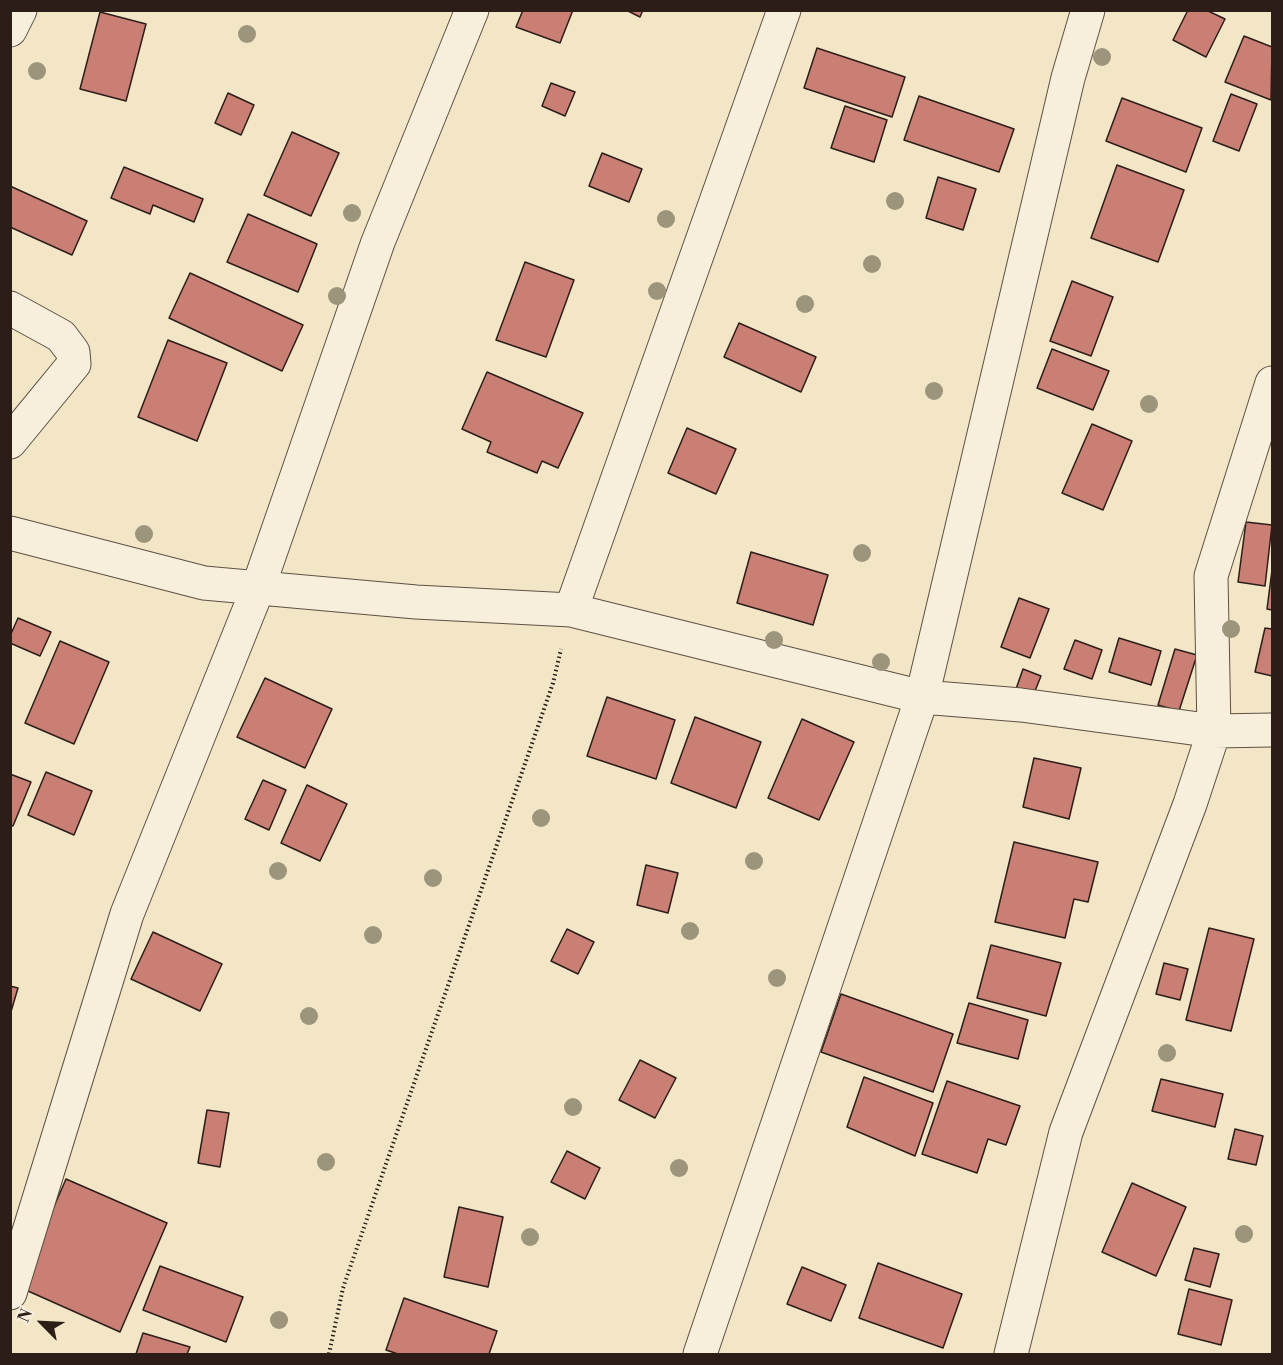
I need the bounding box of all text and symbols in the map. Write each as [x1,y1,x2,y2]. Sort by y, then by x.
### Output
north arrow [12,1293,72,1353]
text: N [14,1306,37,1326]

